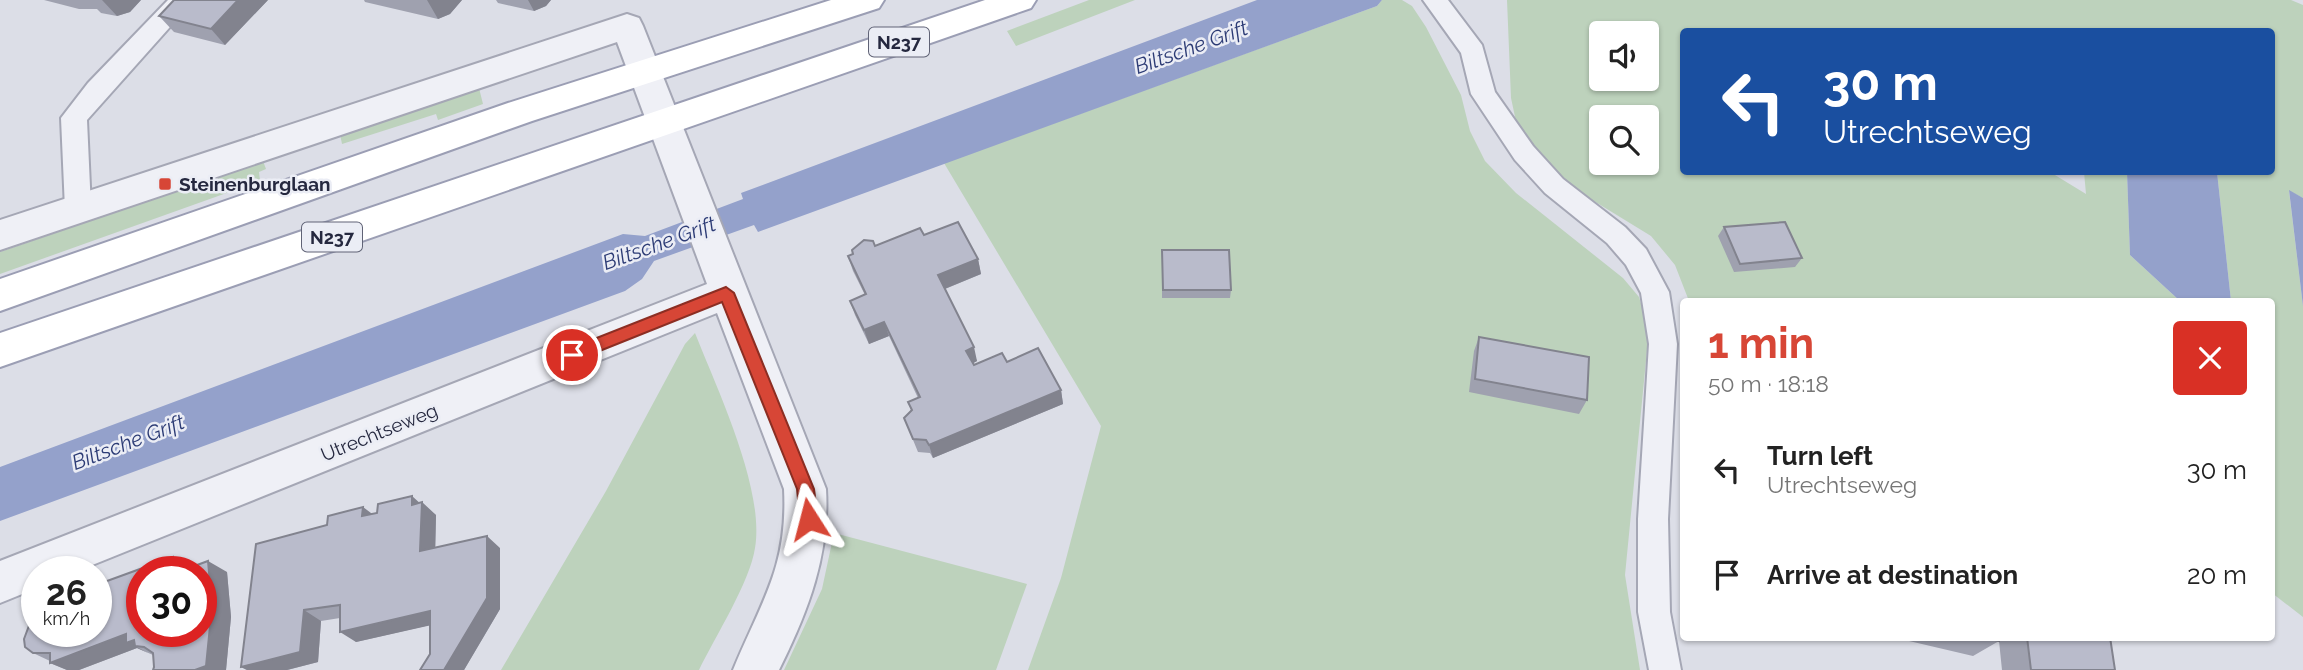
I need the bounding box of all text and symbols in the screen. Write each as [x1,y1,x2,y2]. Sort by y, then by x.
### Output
water label: Biltsche Grift [1131,15,1251,79]
map controls [1589,21,1659,175]
button: sound [1589,21,1659,91]
road number: N237 [869,28,929,56]
text: 30 m [1823,54,1938,111]
icon: left [1708,56,1799,147]
button: search [1589,105,1659,175]
text: Utrechtseweg [1823,113,2032,150]
place label: Steinenburglaan [179,173,331,195]
marker: Steinenburglaan [157,176,173,192]
water label: Biltsche Grift [599,211,719,275]
road number: N237 [302,222,362,251]
text: 1 min [1708,319,1814,368]
button: close [2173,321,2247,395]
pin [542,325,602,385]
icon: arrive [553,336,591,374]
text: 50 m · 18:18 [1708,370,1829,397]
street label: Utrechtseweg [317,399,441,465]
water label: Biltsche Grift [68,409,188,475]
text: Turn left [1767,441,1873,471]
icon: left [1708,451,1746,489]
text: 30 m [2187,455,2247,485]
text: Utrechtseweg [1767,471,1917,498]
position arrow [772,482,846,556]
speed limit sign: 30 [126,556,217,647]
icon: arrive [1708,556,1746,594]
text: Arrive at destination [1767,560,2018,590]
text: 20 m [2187,560,2247,590]
text: 26 [46,572,87,613]
text: km/h [43,608,90,629]

